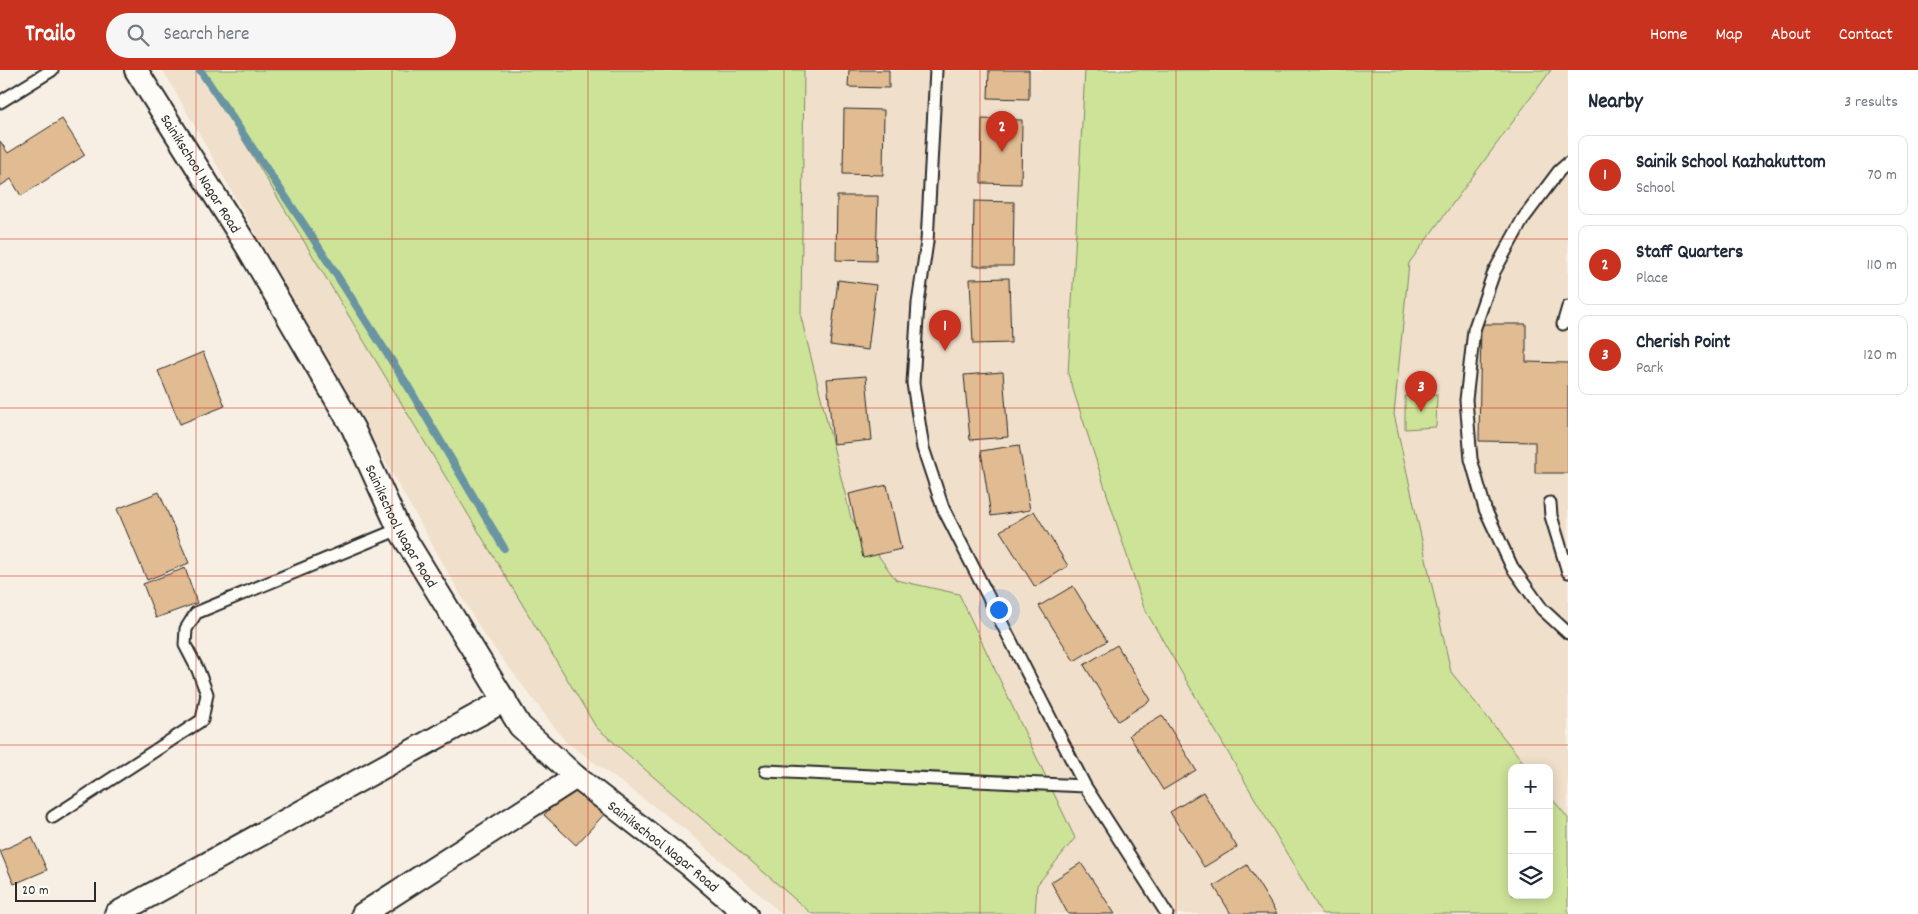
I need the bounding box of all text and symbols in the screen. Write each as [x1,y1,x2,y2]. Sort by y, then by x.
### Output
search box [106,13,456,58]
text: Trailo [25,18,76,52]
icon: search [124,21,152,49]
text: Search here [164,22,249,49]
text: Home [1650,23,1687,48]
text: Map [1715,23,1743,48]
text: About [1771,23,1811,48]
text: Contact [1839,23,1893,48]
text: Nearby [1588,88,1643,118]
text: 3 results [1844,91,1898,114]
street label: Sainikschool Nagar Road [153,110,245,238]
pin: 2 [986,111,1018,152]
text: Sainik School Kazhakuttom [1636,150,1826,177]
text: 1 [1603,164,1607,187]
text: 70 m [1867,164,1897,187]
text: School [1636,177,1675,200]
text: Staff Quarters [1636,240,1743,267]
text: 2 [1602,254,1609,277]
text: 110 m [1867,254,1897,277]
text: Place [1636,267,1668,290]
pin: 1 [929,310,961,351]
text: Cherish Point [1636,330,1730,357]
text: 3 [1601,344,1609,367]
text: 120 m [1863,344,1897,367]
text: Park [1636,357,1663,380]
pin: 3 [1405,371,1437,412]
street label: Sainikschool Nagar Road [358,461,442,593]
your location [986,597,1012,623]
map controls [1508,764,1553,899]
button: + [1508,764,1553,809]
street label: Sainikschool Nagar Road [602,796,723,899]
button: − [1508,809,1553,854]
button: layers [1508,854,1553,899]
scale bar [15,879,96,902]
text: 20 m [22,881,49,901]

